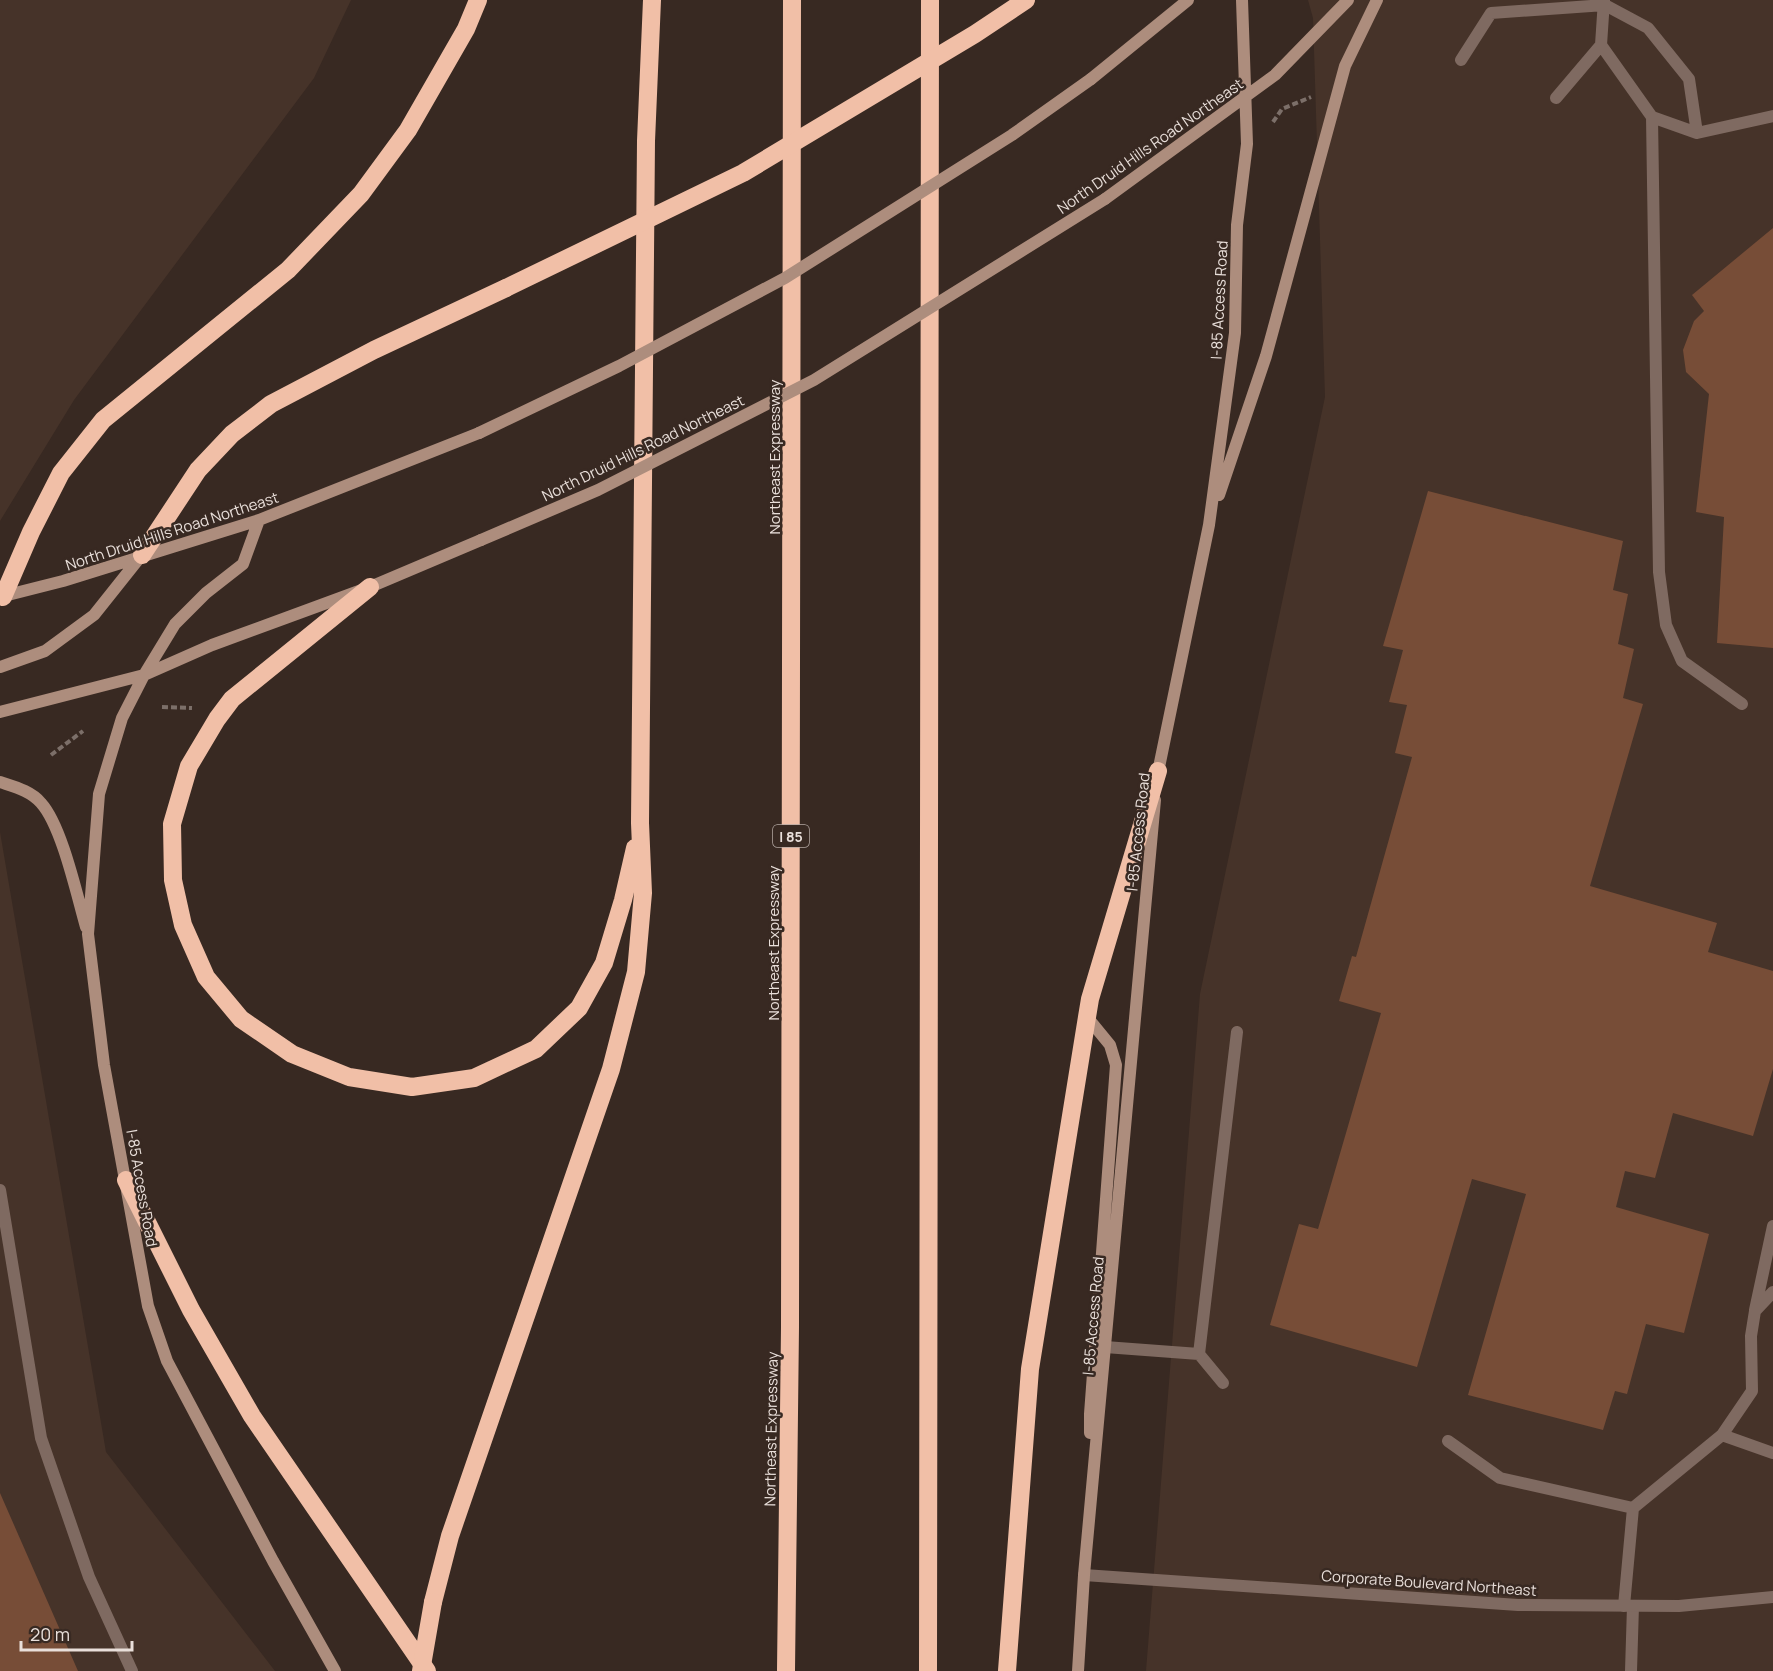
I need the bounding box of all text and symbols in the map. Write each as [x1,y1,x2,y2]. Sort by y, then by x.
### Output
street label: North Druid Hills Road Northeast [1053,74,1247,218]
street label: I-85 Access Road [1205,240,1233,360]
street label: Northeast Expressway [764,379,785,534]
street label: North Druid Hills Road Northeast [538,390,748,506]
street label: North Druid Hills Road Northeast [63,487,281,575]
street label: I-85 Access Road [1121,772,1155,892]
road number: I 85 [773,825,809,847]
street label: Northeast Expressway [763,865,784,1020]
street label: I-85 Access Road [121,1128,163,1248]
street label: I-85 Access Road [1077,1256,1109,1376]
street label: Northeast Expressway [759,1351,783,1507]
street label: Corporate Boulevard Northeast [1321,1565,1537,1601]
scale bar [21,1614,132,1652]
text: 20 m [30,1622,70,1646]

